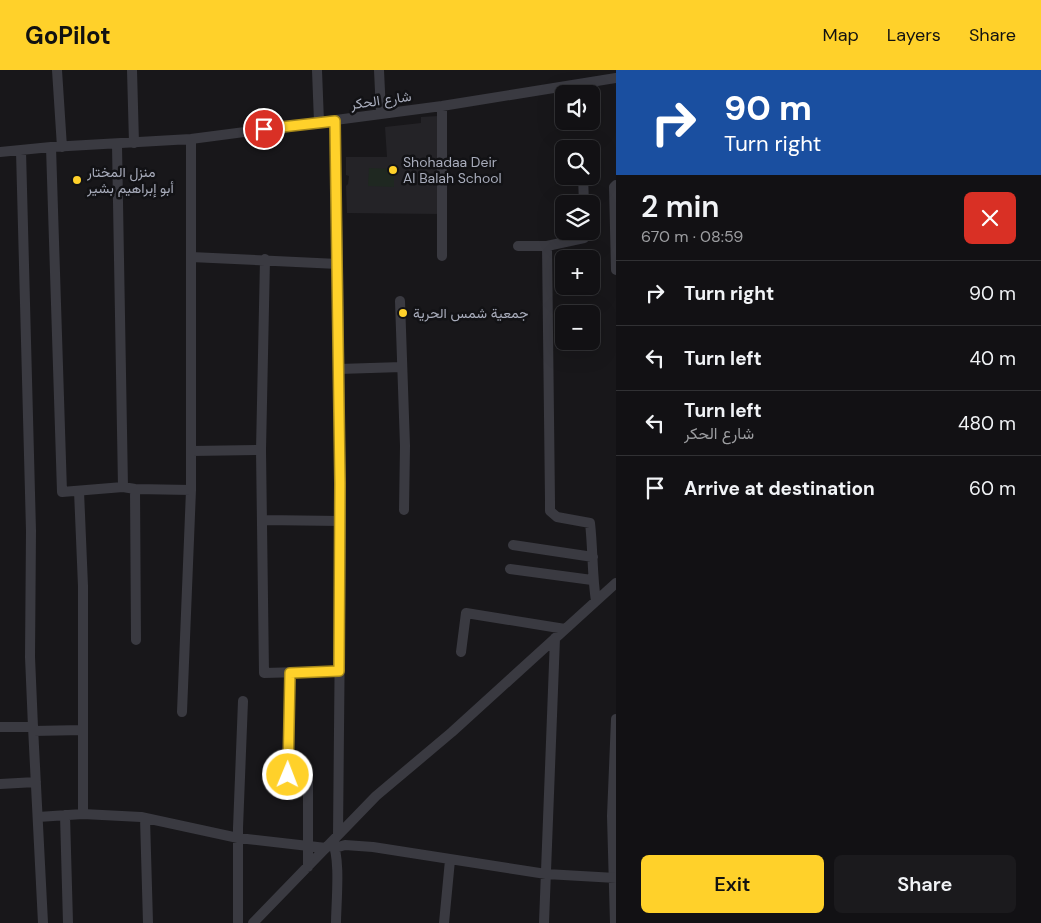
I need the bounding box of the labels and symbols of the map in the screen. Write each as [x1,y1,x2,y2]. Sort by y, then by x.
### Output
street label: شارع الحكر [348,87,413,115]
pin [243,108,285,150]
place label: Shohadaa Deir Al Balah School [403,153,502,187]
place label: منزل المختار أبو إبراهيم بشير [86,163,174,198]
marker: Shohadaa Deir Al Balah School [387,164,399,176]
marker: منزل المختار أبو إبراهيم بشير [71,174,83,186]
place label: جمعية شمس الحرية [413,304,528,322]
marker: جمعية شمس الحرية [397,307,409,319]
position arrow [261,748,313,800]

